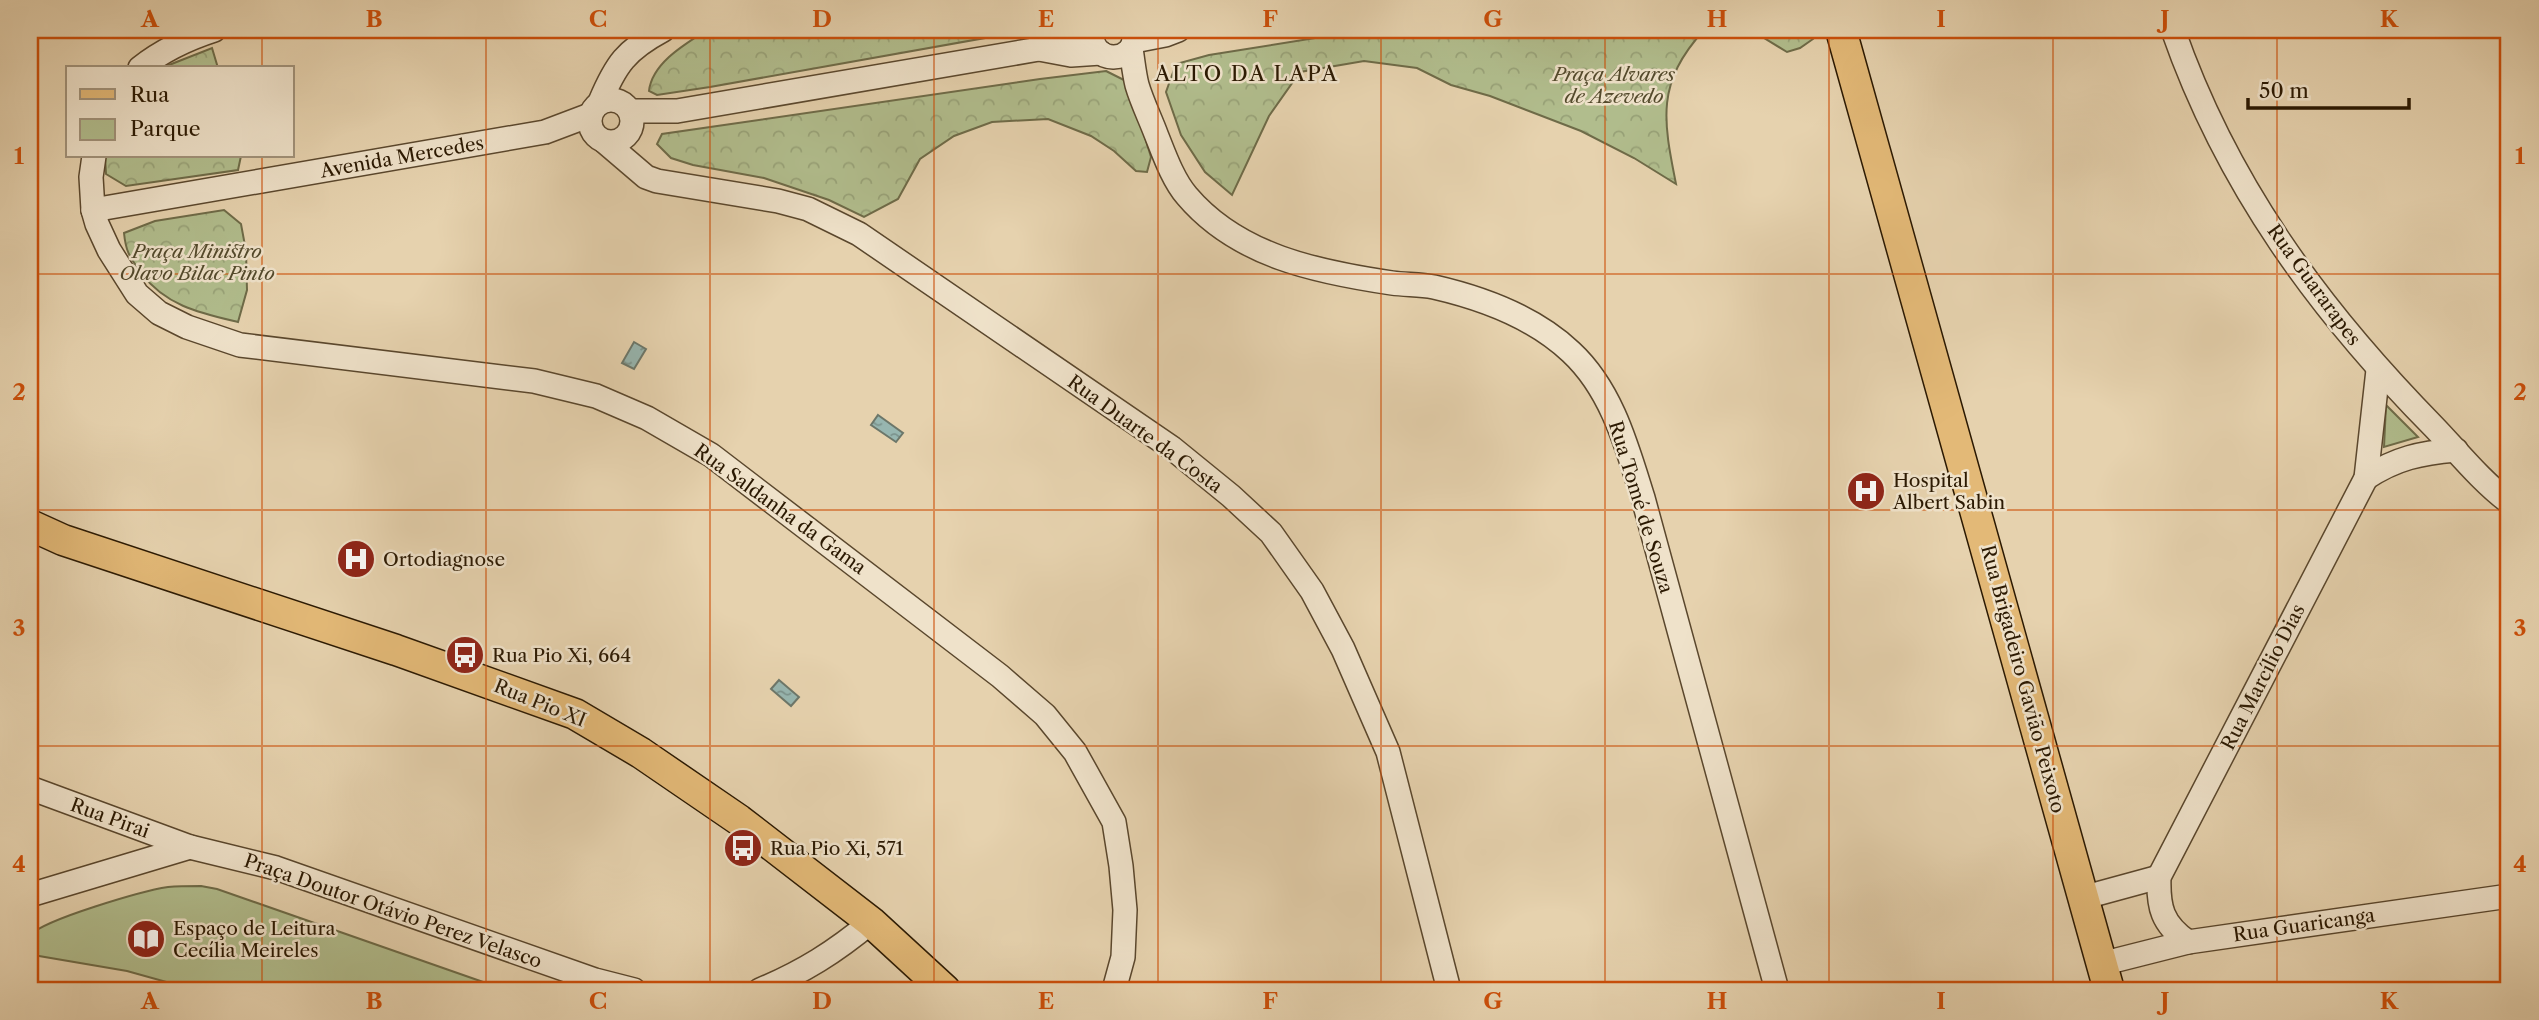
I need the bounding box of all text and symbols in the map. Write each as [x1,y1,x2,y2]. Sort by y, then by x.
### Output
text: A [140,5,160,33]
text: B [365,5,383,33]
text: C [589,5,607,33]
text: D [812,5,832,33]
text: E [1038,5,1054,33]
text: F [1262,5,1278,33]
text: G [1483,5,1503,33]
text: H [1707,5,1728,33]
text: I [1936,5,1946,33]
text: J [2156,5,2170,33]
text: K [2380,5,2399,33]
district label: ALTO DA LAPA [1154,61,1339,86]
park label: Praça Alvares de Azevedo [1551,63,1676,108]
legend [66,66,294,158]
scale bar [2248,66,2410,110]
text: 50 m [2259,78,2309,103]
text: Rua [130,82,170,107]
text: Parque [130,116,201,141]
street label: Avenida Mercedes [317,131,486,183]
text: 1 [14,142,25,170]
text: 1 [2515,142,2526,170]
street label: Rua Guararapes [2262,220,2366,350]
park label: Praça Ministro Olavo Bilac Pinto [119,240,275,285]
street label: Rua Duarte da Costa [1063,370,1227,498]
text: 2 [12,378,26,406]
text: 2 [2513,378,2527,406]
street label: Rua Tomé de Souza [1604,418,1678,596]
street label: Rua Saldanha da Gama [689,439,871,579]
place label: Hospital Albert Sabin [1892,469,2005,514]
hospital icon: Hospital Albert Sabin [1845,470,1887,512]
hospital icon: Ortodiagnose [335,538,377,580]
street label: Rua Brigadeiro Gavião Peixoto [1976,542,2070,816]
place label: Ortodiagnose [383,548,505,571]
street label: Rua Marcílio Dias [2216,600,2310,754]
text: 3 [13,614,26,642]
text: 3 [2514,614,2527,642]
bus stop icon: Rua Pio Xi, 664 [444,634,486,676]
place label: Rua Pio Xi, 664 [492,644,631,667]
street label: Rua Pio XI [491,674,589,732]
street label: Rua Pirai [67,793,153,843]
bus stop icon: Rua Pio Xi, 571 [722,827,764,869]
place label: Rua Pio Xi, 571 [770,837,904,860]
street label: Praça Doutor Otávio Perez Velasco [241,849,545,973]
text: 4 [12,850,26,878]
text: 4 [2513,850,2527,878]
street label: Rua Guaricanga [2232,904,2376,946]
place label: Espaço de Leitura Cecília Meireles [173,917,335,962]
library icon: Espaço de Leitura Cecília Meireles [125,918,167,960]
text: A [140,987,160,1015]
text: B [365,987,383,1015]
text: C [589,987,607,1015]
text: D [812,987,832,1015]
text: E [1038,987,1054,1015]
text: F [1262,987,1278,1015]
text: G [1483,987,1503,1015]
text: H [1707,987,1728,1015]
text: I [1936,987,1946,1015]
text: J [2156,987,2170,1015]
text: K [2380,987,2399,1015]

